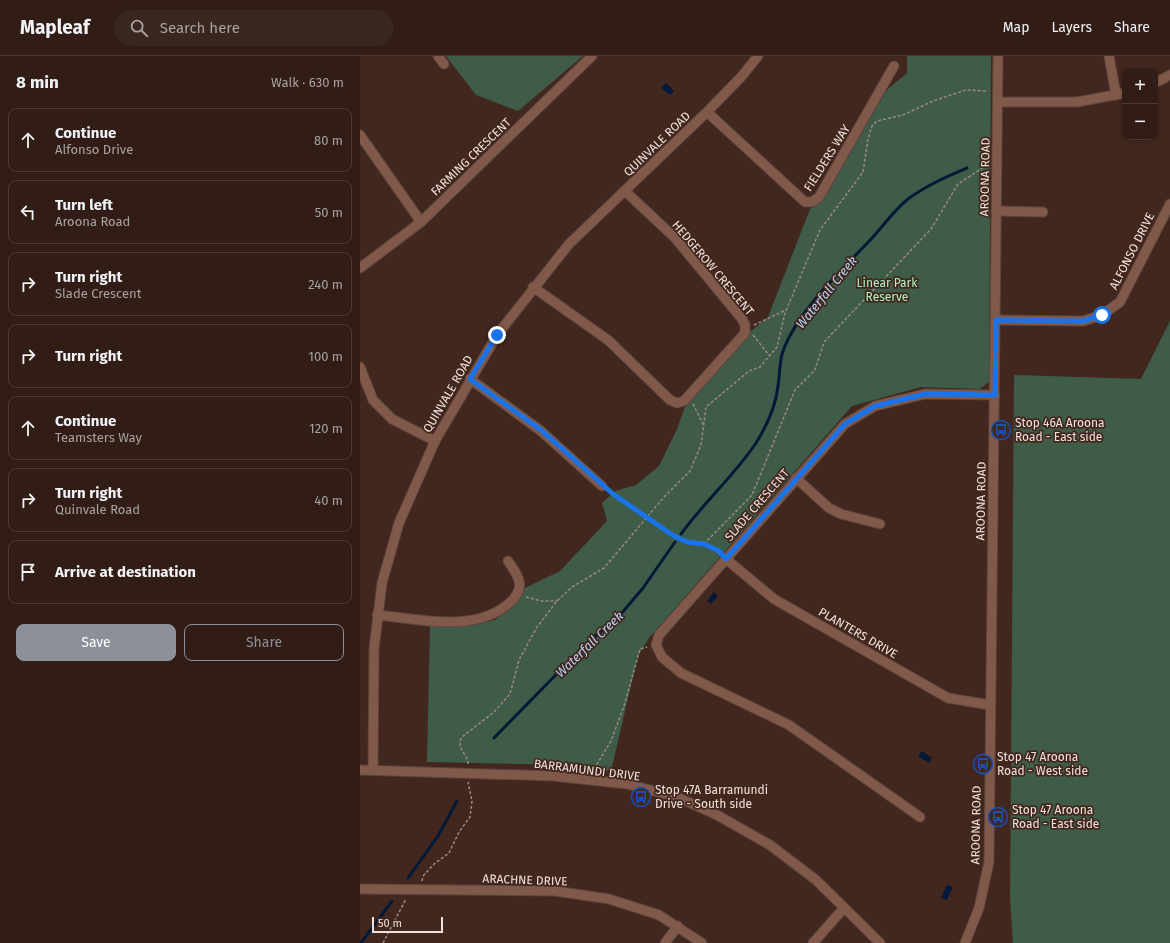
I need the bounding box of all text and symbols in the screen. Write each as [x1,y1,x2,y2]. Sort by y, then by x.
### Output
search box [114,10,394,46]
text: Mapleaf [20,16,90,39]
icon: search [128,17,150,39]
text: Search here [160,19,240,37]
text: Map [1003,19,1029,36]
text: Layers [1051,19,1092,36]
text: Share [1114,19,1150,36]
map controls [1122,68,1158,140]
button: + [1122,68,1158,104]
text: 8 min [16,72,59,93]
text: Walk · 630 m [271,75,344,90]
button: − [1122,104,1158,140]
street label: QUINVALE ROAD [621,109,693,179]
street label: FARMING CRESCENT [428,115,514,199]
street label: FIELDERS WAY [801,122,853,194]
text: Continue [55,124,116,142]
icon: ahead [17,129,39,151]
text: 80 m [314,133,343,148]
street label: AROONA ROAD [977,137,993,217]
text: Alfonso Drive [55,142,133,157]
text: Turn left [55,196,113,214]
icon: left [17,201,39,223]
text: 50 m [315,205,343,220]
street label: ALFONSO DRIVE [1107,210,1157,292]
text: Aroona Road [55,214,130,229]
street label: HEDGEROW CRESCENT [669,218,757,319]
water label: Waterfall Creek [793,253,860,331]
text: Turn right [55,268,122,286]
icon: right [17,273,39,295]
park label: Linear Park Reserve [857,276,918,304]
text: 240 m [308,277,343,292]
text: Slade Crescent [55,286,141,301]
route start [1093,306,1111,324]
route end [488,326,506,344]
icon: right [17,345,39,367]
text: Turn right [55,347,122,365]
text: 100 m [308,349,343,364]
street label: QUINVALE ROAD [420,353,476,435]
text: Continue [55,412,116,430]
place label: Stop 46A Aroona Road - East side [1015,416,1105,444]
icon: ahead [17,417,39,439]
bus stop icon: Stop 46A Aroona Road - East side [990,419,1012,441]
text: 120 m [309,421,343,436]
text: Teamsters Way [55,430,142,445]
street label: AROONA ROAD [973,461,989,541]
street label: SLADE CRESCENT [722,465,793,544]
text: Turn right [55,484,122,502]
icon: right [17,489,39,511]
text: 40 m [314,493,343,508]
text: Quinvale Road [55,502,140,517]
icon: arrive [17,561,39,583]
text: Arrive at destination [55,563,196,581]
street label: PLANTERS DRIVE [816,605,900,661]
water label: Waterfall Creek [552,608,626,680]
button: Save [16,624,176,661]
button: Share [184,624,344,661]
place label: Stop 47 Aroona Road - West side [997,750,1088,778]
bus stop icon: Stop 47 Aroona Road - West side [972,753,994,775]
street label: BARRAMUNDI DRIVE [533,757,641,783]
place label: Stop 47A Barramundi Drive - South side [655,783,768,811]
street label: AROONA ROAD [968,785,984,865]
bus stop icon: Stop 47A Barramundi Drive - South side [630,786,652,808]
place label: Stop 47 Aroona Road - East side [1012,803,1099,831]
bus stop icon: Stop 47 Aroona Road - East side [987,806,1009,828]
street label: ARACHNE DRIVE [482,872,568,888]
scale bar [372,915,443,934]
text: 50 m [378,917,402,930]

